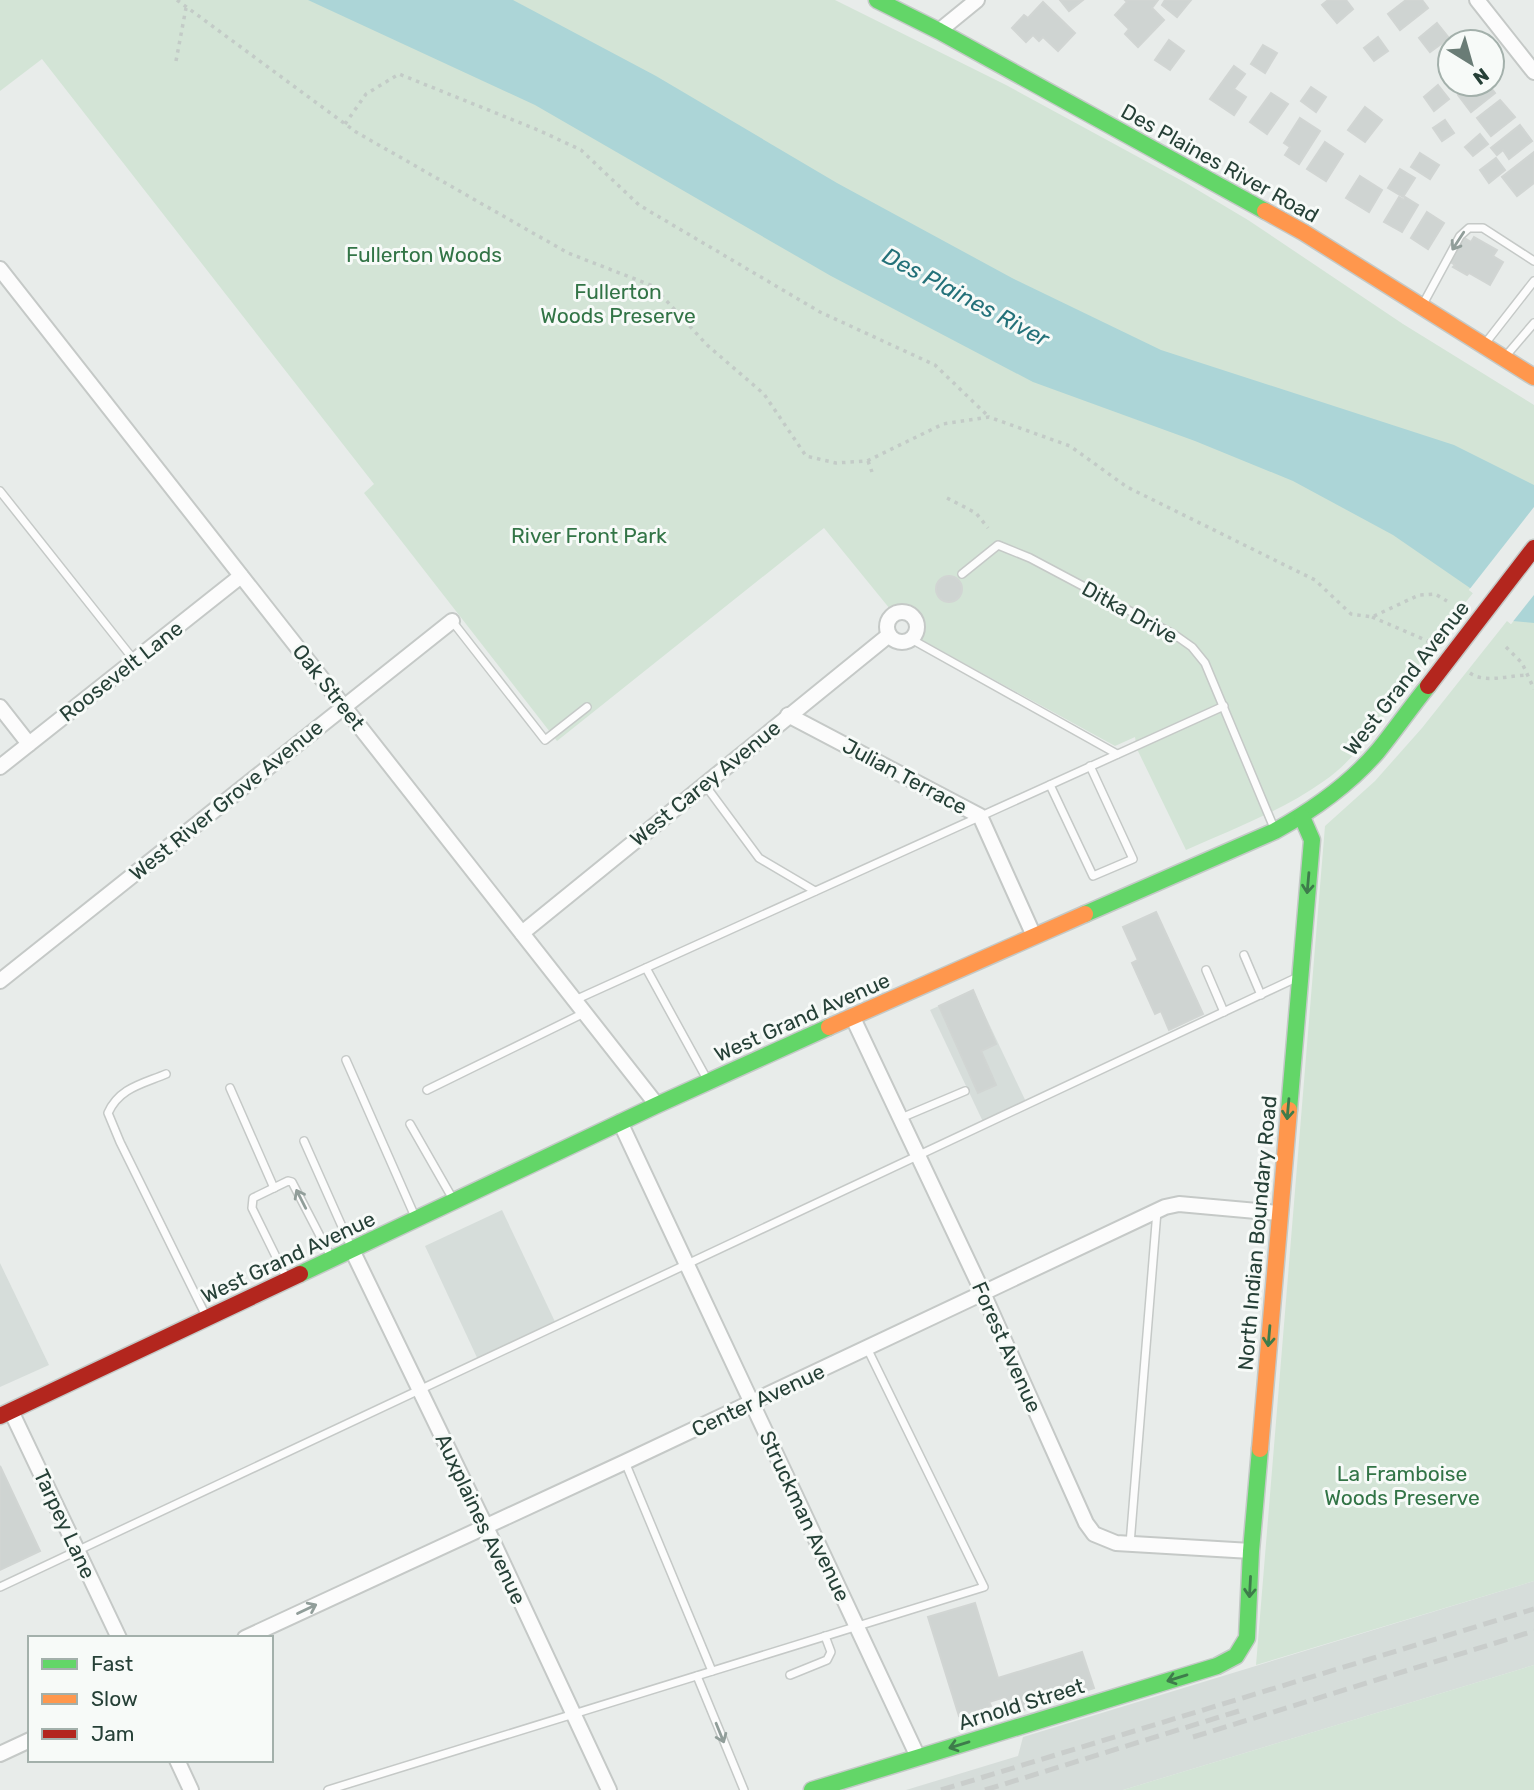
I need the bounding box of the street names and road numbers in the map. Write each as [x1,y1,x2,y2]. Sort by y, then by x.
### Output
street label: Des Plaines River Road [1117,98,1323,228]
street label: Ditka Drive [1078,575,1182,649]
street label: West Grand Avenue [1338,596,1474,760]
street label: Roosevelt Lane [55,615,187,727]
street label: Oak Street [288,639,370,735]
street label: West River Grove Avenue [124,714,328,886]
street label: West Carey Avenue [625,715,785,851]
street label: Julian Terrace [838,733,972,819]
street label: West Grand Avenue [710,967,894,1067]
street label: North Indian Boundary Road [1233,1095,1281,1371]
street label: West Grand Avenue [197,1206,379,1308]
street label: Forest Avenue [967,1278,1047,1416]
street label: Center Avenue [687,1358,829,1442]
street label: Struckman Avenue [754,1427,856,1605]
street label: Auxplaines Avenue [430,1430,532,1608]
street label: Tarpey Lane [29,1465,101,1583]
street label: Arnold Street [955,1673,1087,1735]

